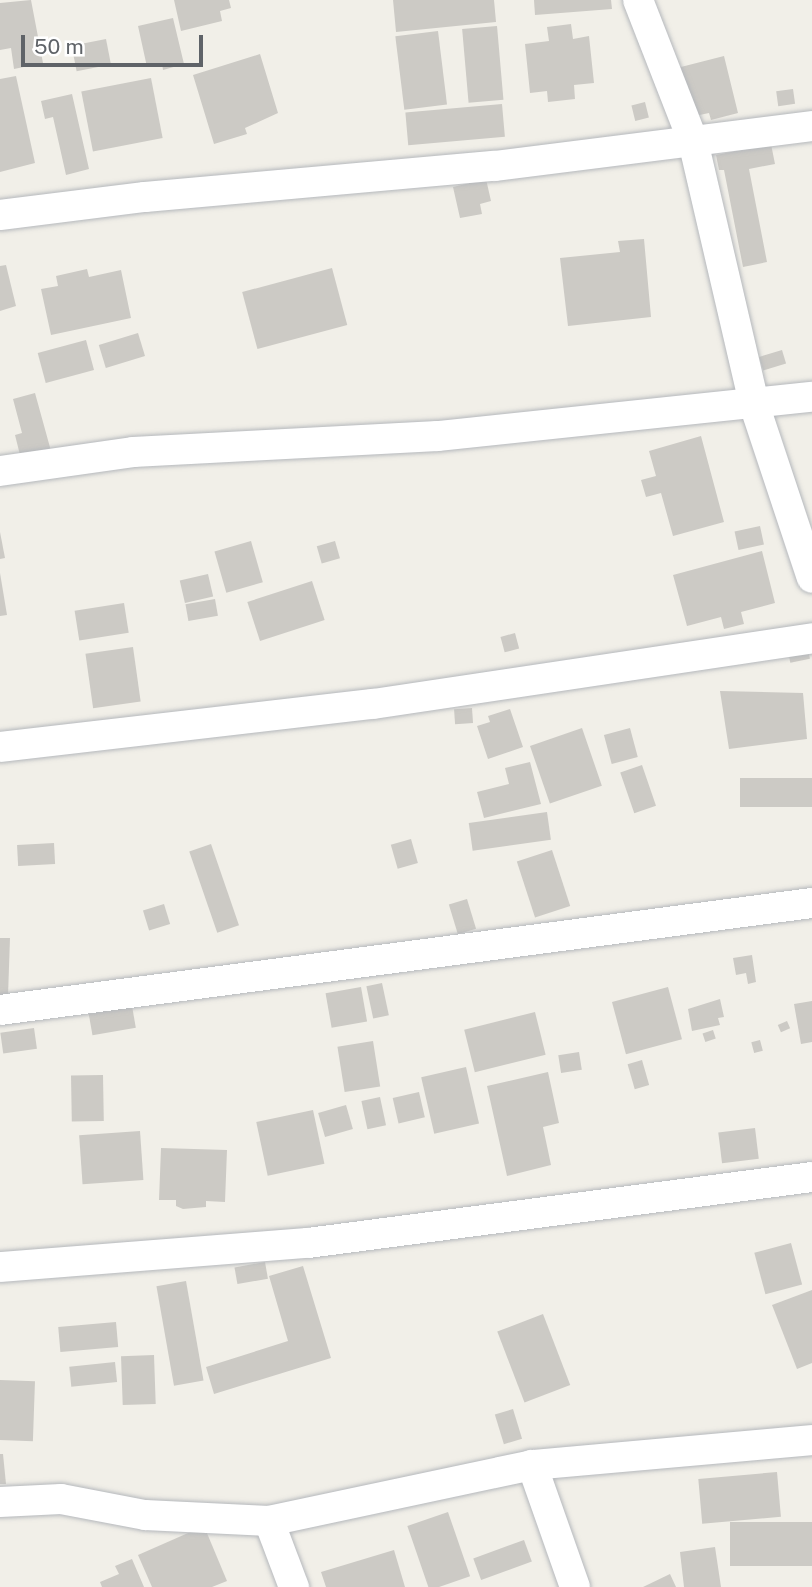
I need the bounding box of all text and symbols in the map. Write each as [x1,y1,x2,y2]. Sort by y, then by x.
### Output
scale bar [24,21,206,65]
text: 50 m [34,34,84,59]

